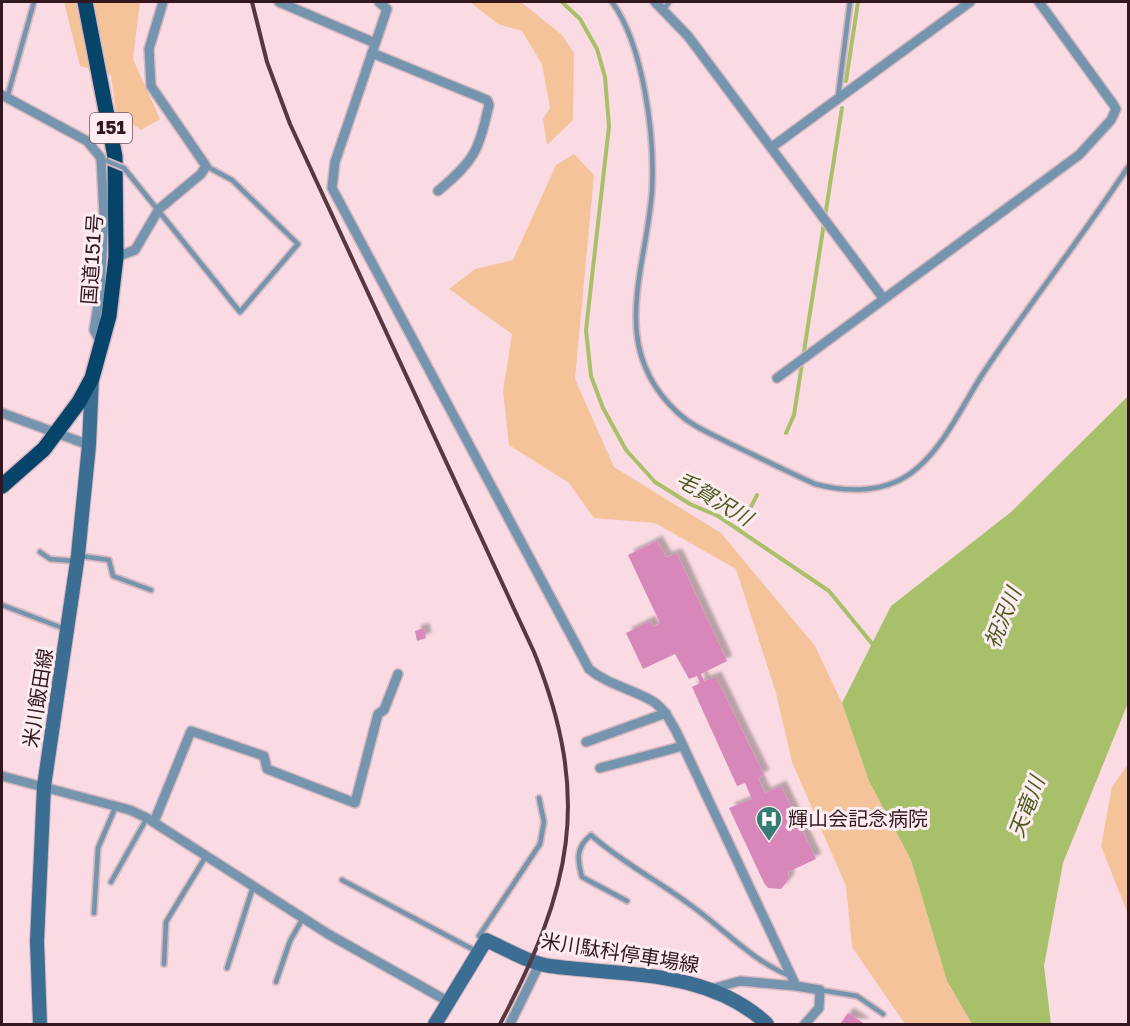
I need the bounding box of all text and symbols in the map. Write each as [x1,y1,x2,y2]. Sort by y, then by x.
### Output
road number: 151 [90,113,132,143]
street label: 国道151号 [76,213,106,305]
water label: 毛賀沢川 [672,465,759,532]
water label: 祝沢川 [978,582,1027,652]
street label: 米川飯田線 [17,647,57,749]
water label: 天竜川 [1003,771,1050,841]
hospital icon: 輝山会記念病院 [754,804,784,842]
place label: 輝山会記念病院 [788,806,928,830]
street label: 米川駄科停車場線 [539,928,701,976]

